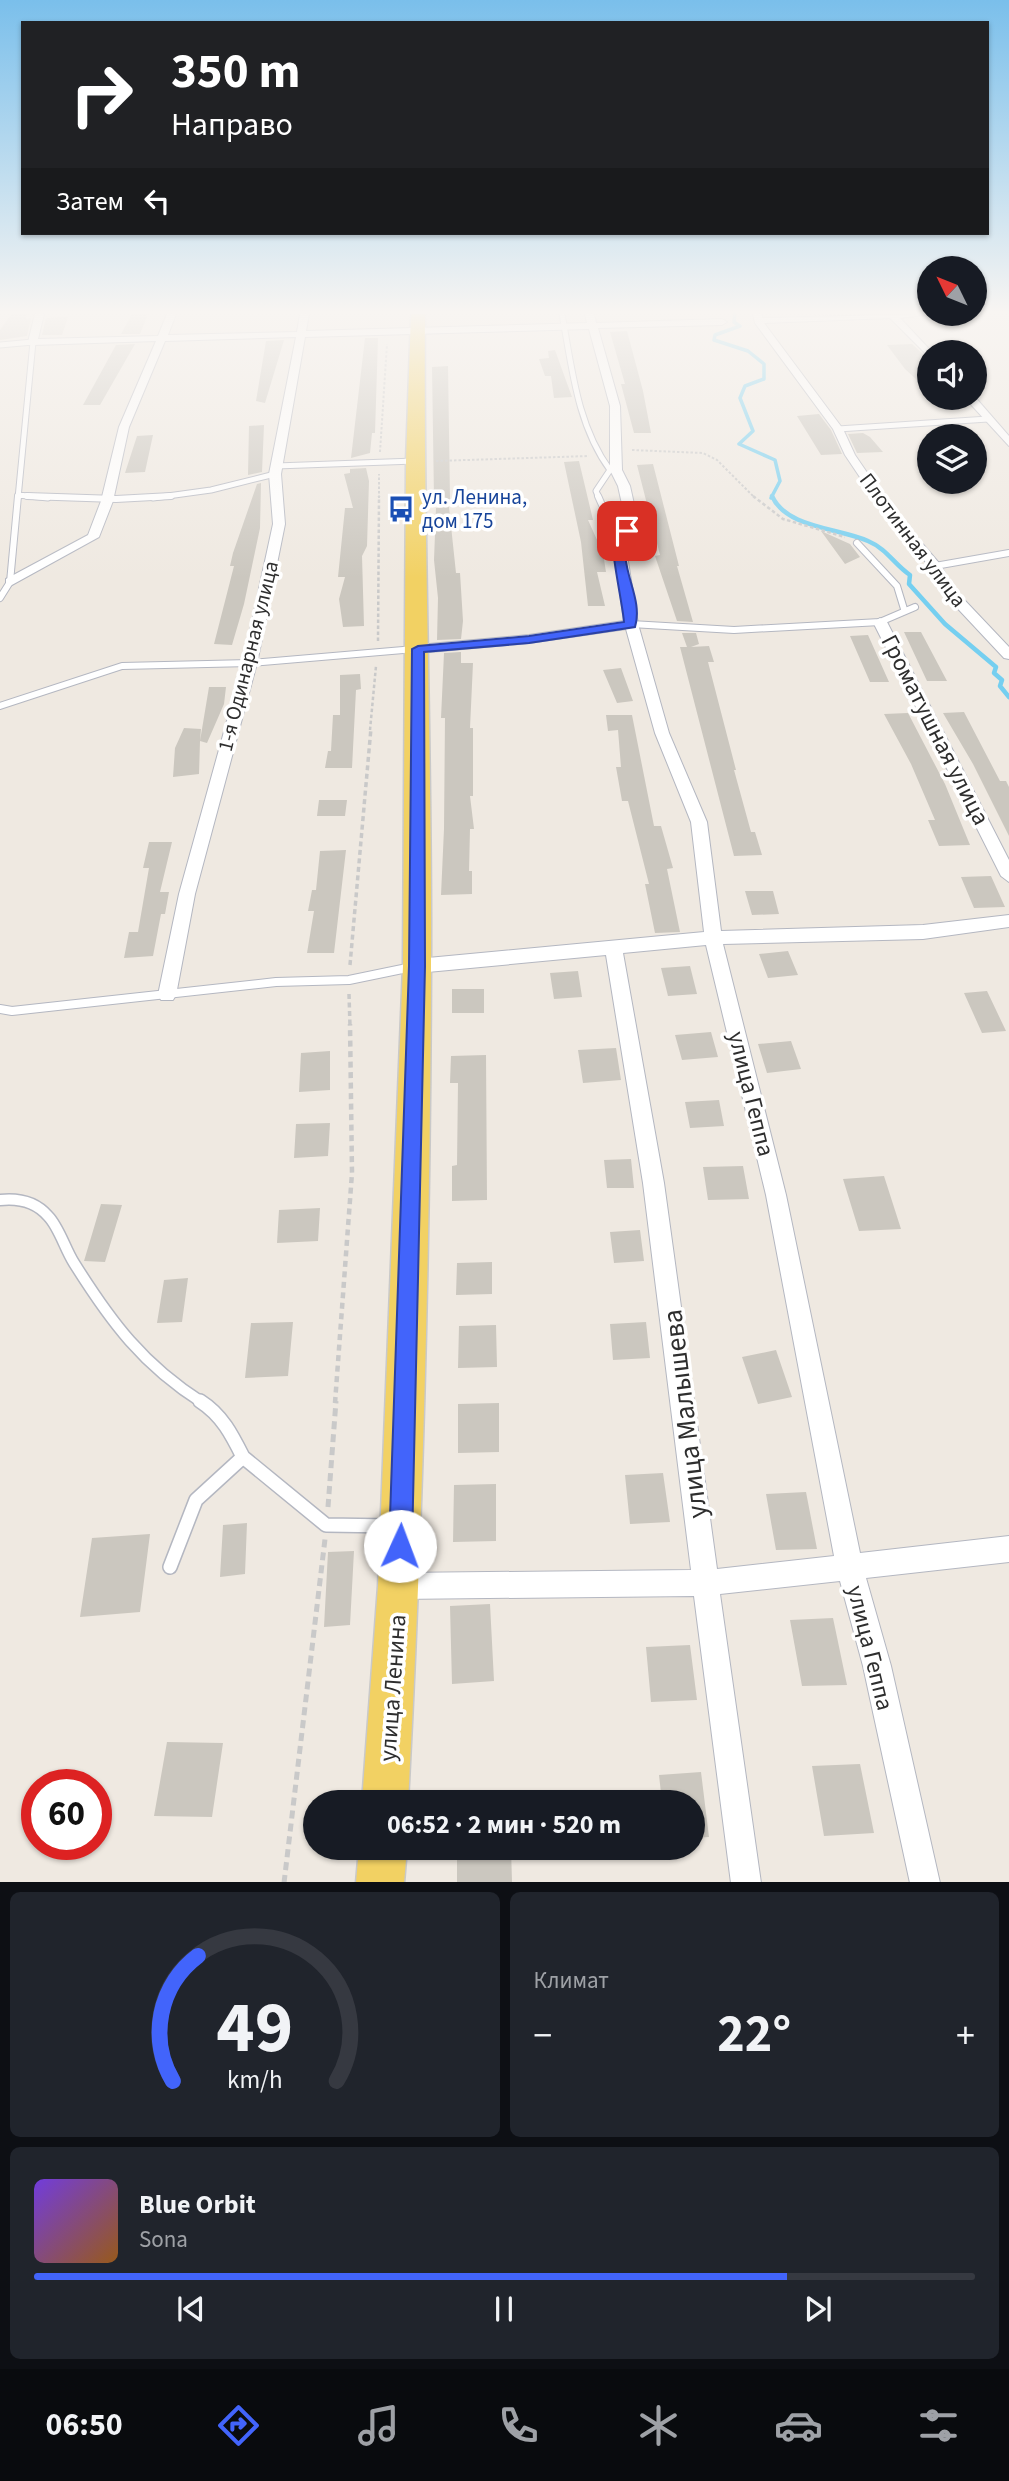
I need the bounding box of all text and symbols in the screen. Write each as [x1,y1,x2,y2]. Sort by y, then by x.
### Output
text: 350 m [171,37,300,107]
icon: right [56,49,147,140]
text: Направо [171,102,293,148]
icon: left [138,182,176,220]
text: Затем [56,183,124,220]
north arrow [917,256,987,326]
map controls [917,256,987,494]
button: sound [917,340,987,410]
button: layers [917,424,987,494]
street label: Плотинная улица [852,466,974,614]
place label: ул. Ленина, дом 175 [422,482,527,536]
bus stop icon: ул. Ленина, дом 175 [386,494,416,524]
pin [597,501,657,561]
icon: arrive [608,512,646,550]
street label: 1-я Одинарная улица [210,558,286,754]
street label: Громатушная улица [872,629,998,831]
street label: улица Геппа [719,1028,783,1160]
street label: улица Малышева [652,1307,718,1521]
position arrow [363,1509,437,1583]
street label: улица Геппа [838,1582,902,1714]
street label: улица Ленина [370,1613,416,1763]
speed limit sign: 60 [21,1769,112,1860]
text: 06:52 · 2 мин · 520 m [387,1806,621,1843]
text: Климат [534,1964,609,1997]
text: 49 [216,1976,293,2080]
text: 22° [717,1998,791,2072]
text: − [534,2009,552,2063]
text: + [956,2009,975,2063]
text: km/h [227,2061,283,2097]
text: Blue Orbit [139,2186,256,2223]
text: Sona [139,2223,188,2256]
icon: previous [172,2290,210,2328]
icon: pause [485,2290,523,2328]
icon: next [799,2290,837,2328]
icon: directions [214,2401,263,2450]
icon: music [354,2401,403,2450]
icon: phone [494,2401,543,2450]
icon: climate [634,2401,683,2450]
icon: car [774,2401,823,2450]
icon: filters [914,2401,963,2450]
text: 06:50 [46,2402,123,2448]

